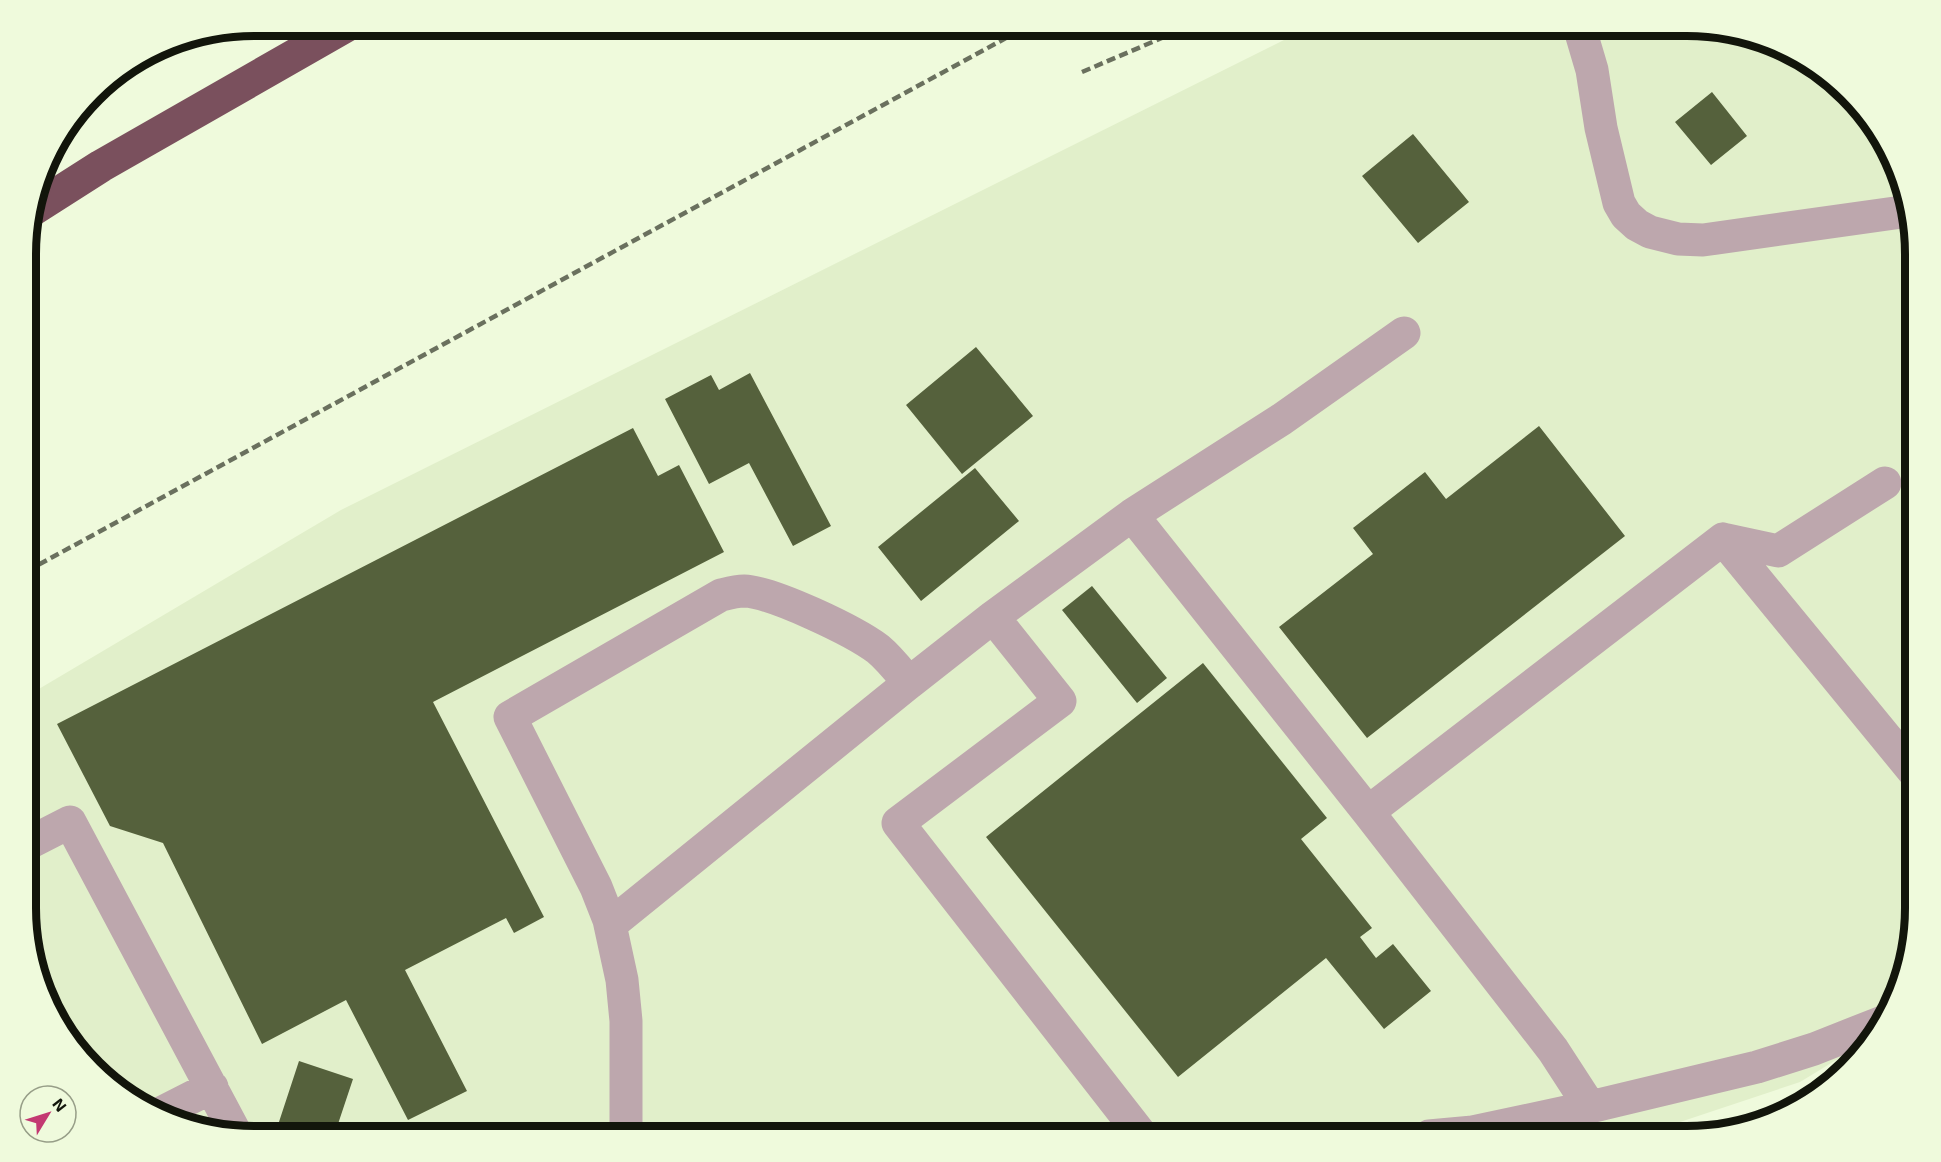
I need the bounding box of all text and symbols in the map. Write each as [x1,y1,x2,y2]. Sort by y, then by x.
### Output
north arrow [18,1084,78,1144]
text: N [49,1094,71,1115]

